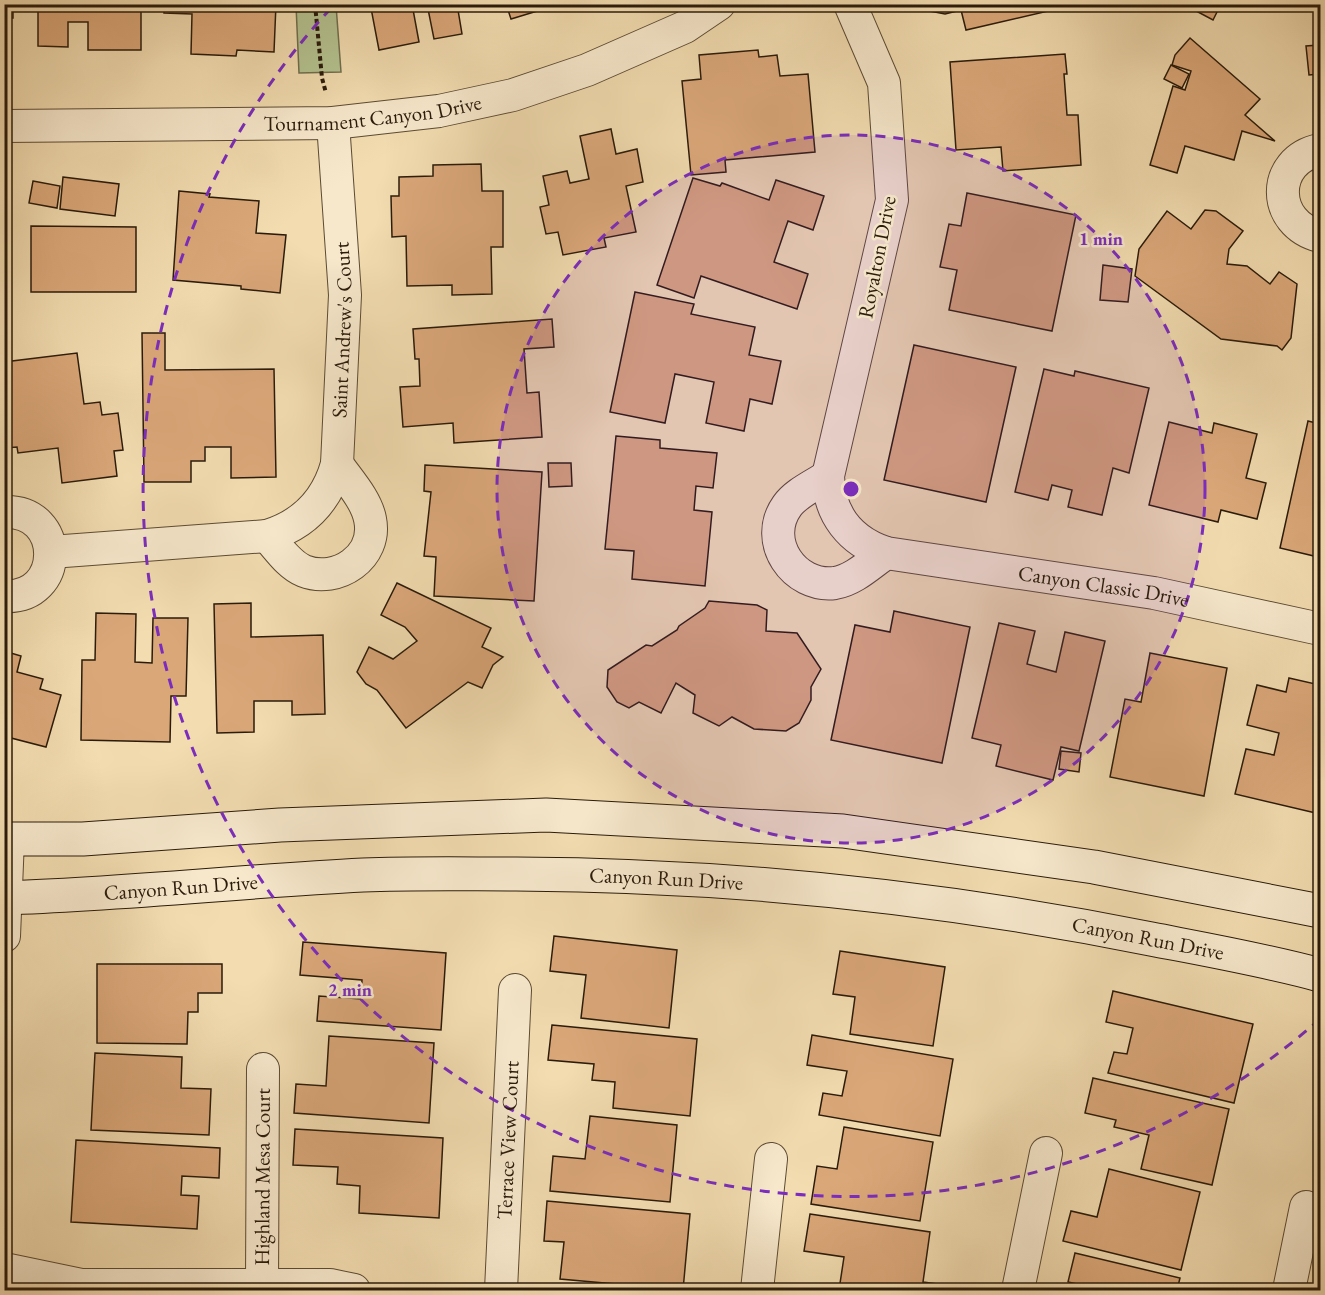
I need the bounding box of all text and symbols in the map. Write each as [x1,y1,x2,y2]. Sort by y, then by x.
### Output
street label: Tournament Canyon Drive [263,88,484,137]
street label: Royalton Drive [851,193,902,320]
text: 1 min [1079,227,1123,250]
street label: Saint Andrew's Court [325,241,358,419]
centre of rings [841,479,861,499]
street label: Canyon Classic Drive [1016,559,1192,613]
street label: Canyon Run Drive [589,861,744,896]
street label: Canyon Run Drive [103,868,259,906]
street label: Canyon Run Drive [1070,910,1226,966]
text: 2 min [328,978,372,1001]
street label: Terrace View Court [490,1060,525,1220]
street label: Highland Mesa Court [248,1088,276,1266]

